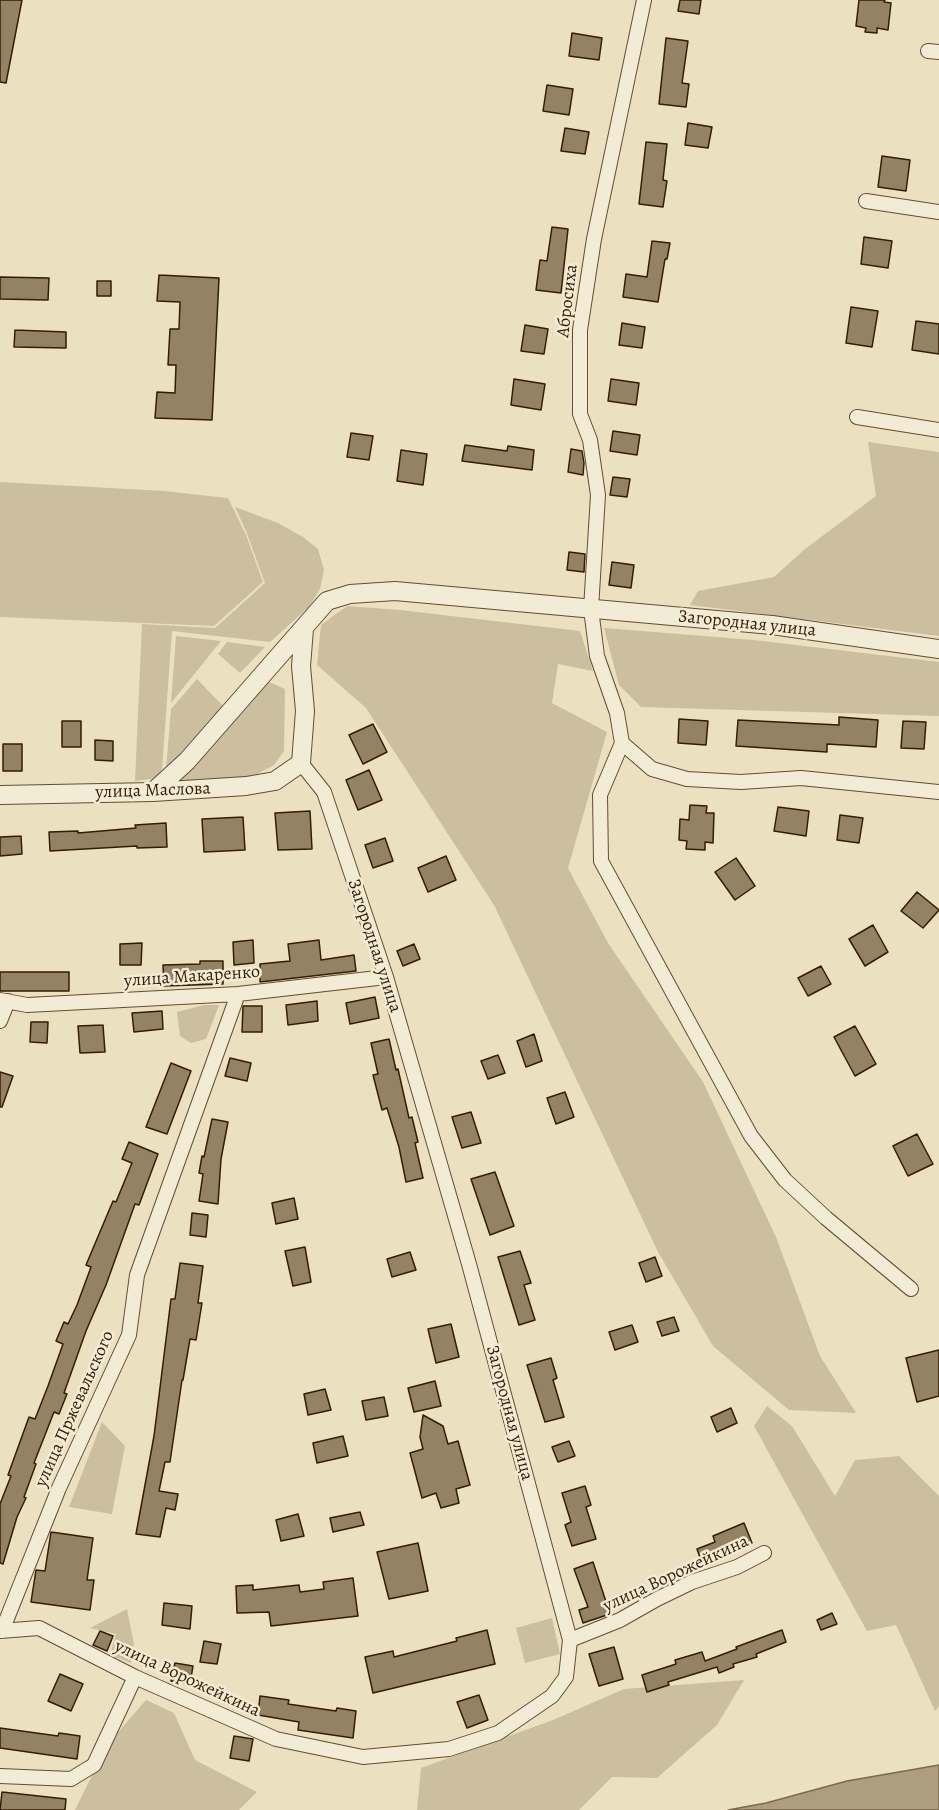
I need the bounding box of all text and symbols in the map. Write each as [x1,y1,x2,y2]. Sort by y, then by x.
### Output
street label: Абросиха [553,263,583,339]
street label: Загородная улица [677,606,817,642]
street label: улица Маслова [95,778,211,804]
street label: Загородная улица [342,877,406,1015]
street label: улица Макаренко [123,961,261,993]
street label: улица Пржевальского [31,1327,119,1491]
street label: Загородная улица [481,1343,537,1483]
street label: улица Ворожейкина [600,1531,752,1617]
street label: улица Ворожейкина [111,1636,263,1722]

